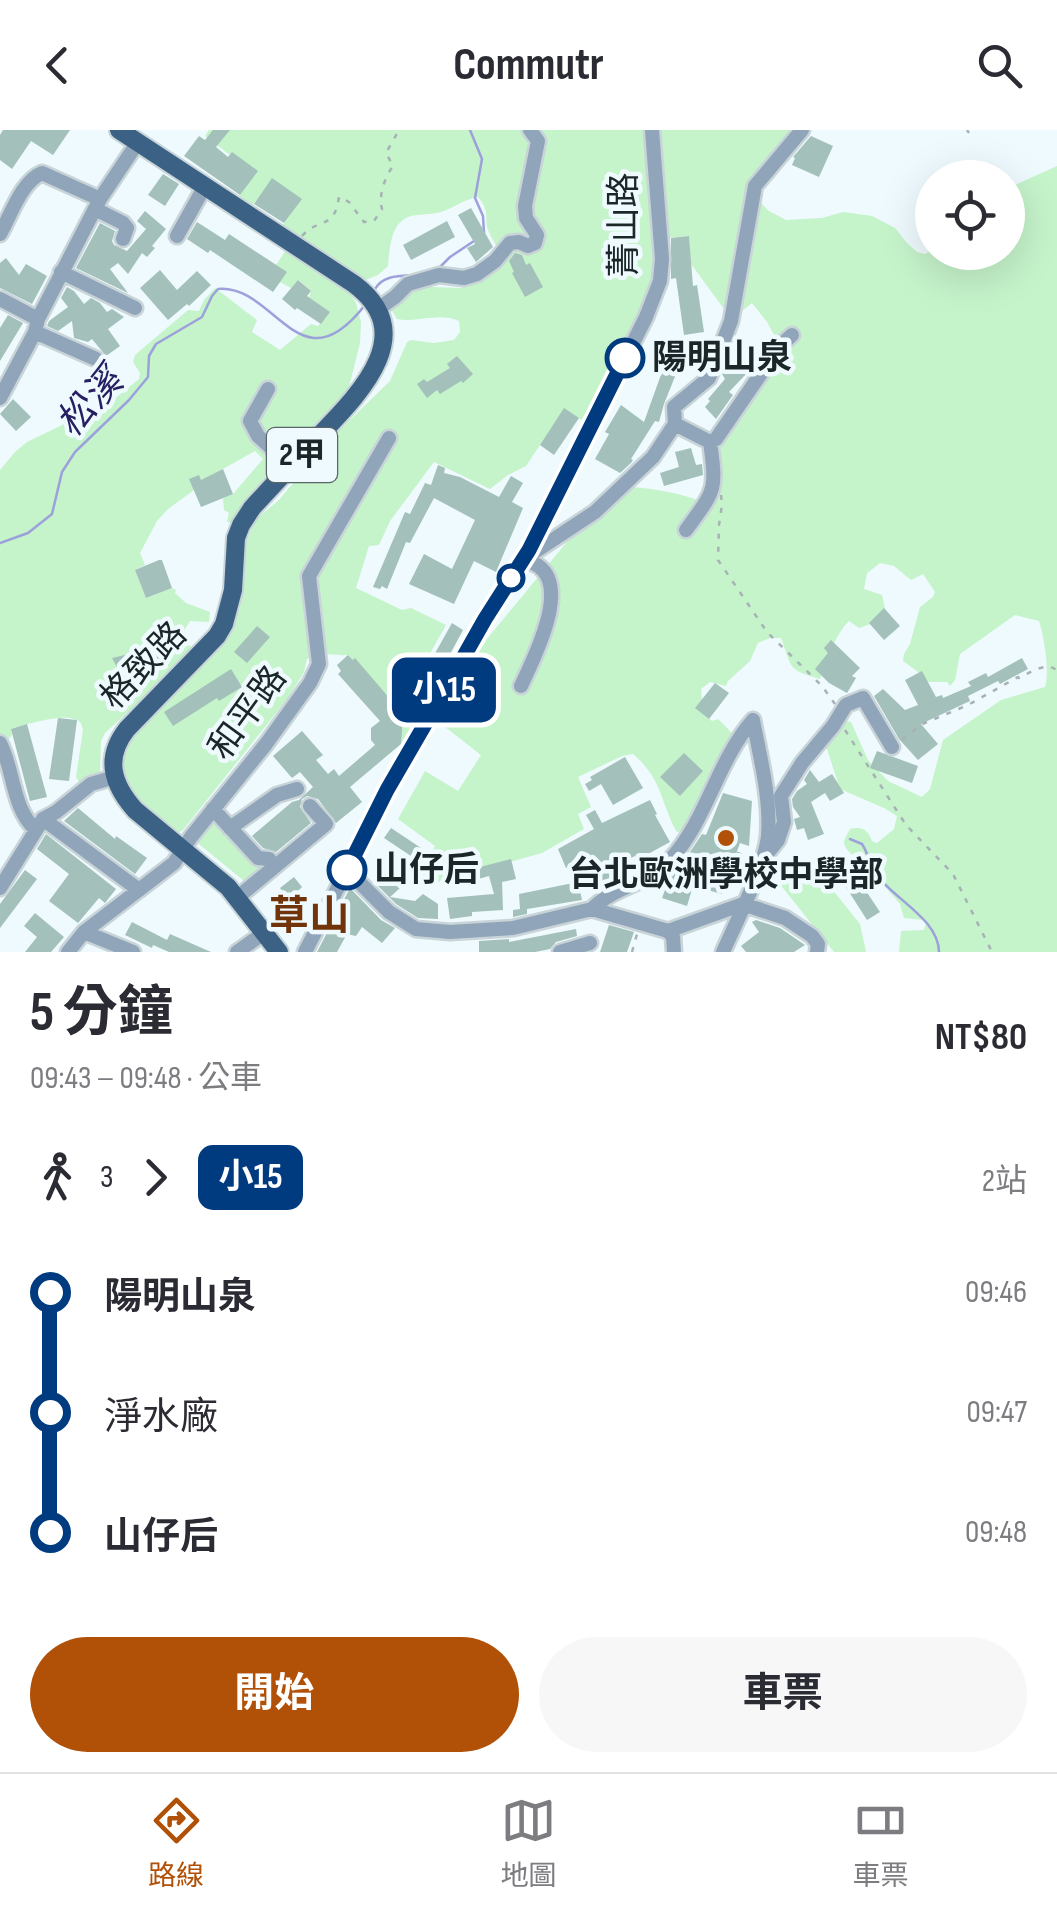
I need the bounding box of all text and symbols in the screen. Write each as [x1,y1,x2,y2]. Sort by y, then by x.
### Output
icon: back [30,38,85,93]
text: Commutr [453,38,604,93]
icon: search [972,38,1027,93]
map controls [915,160,1025,270]
button: locate [915,160,1025,270]
street label: 菁山路 [603,172,646,278]
place label: 陽明山泉 [652,337,792,380]
marker: 陽明山泉 [606,339,644,377]
water label: 松溪 [48,356,136,446]
road number: 2甲 [267,428,337,482]
unlabelled marker [498,565,524,591]
street label: 格致路 [92,613,196,719]
street label: 和平路 [200,658,296,768]
line badge: 小15 [386,658,502,722]
text: 小15 [412,669,476,712]
marker: 台北歐洲學校中學部 [715,827,737,849]
place label: 山仔后 [374,849,479,892]
marker: 山仔后 [328,851,366,889]
place label: 台北歐洲學校中學部 [568,854,884,897]
district label: 草山 [269,893,349,941]
text: 5 分鐘 [30,980,173,1047]
text: NT$80 [935,1015,1027,1060]
text: 09:43 – 09:48 · 公車 [30,1059,262,1098]
icon: walk [30,1150,85,1205]
icon: forward [128,1150,183,1205]
text: 小15 [218,1156,283,1199]
text: 3 [100,1158,113,1197]
text: 2站 [982,1162,1027,1201]
text: 09:46 [965,1273,1027,1312]
text: 陽明山泉 [104,1275,256,1320]
text: 09:47 [967,1393,1027,1432]
text: 淨水廠 [104,1395,218,1440]
text: 09:48 [965,1513,1027,1552]
text: 山仔后 [104,1515,218,1560]
button: 開始 [30,1637,519,1752]
button: 車票 [539,1637,1027,1752]
tab: 路線 [148,1793,204,1893]
tab: 地圖 [500,1793,557,1893]
tab: 車票 [853,1793,909,1893]

